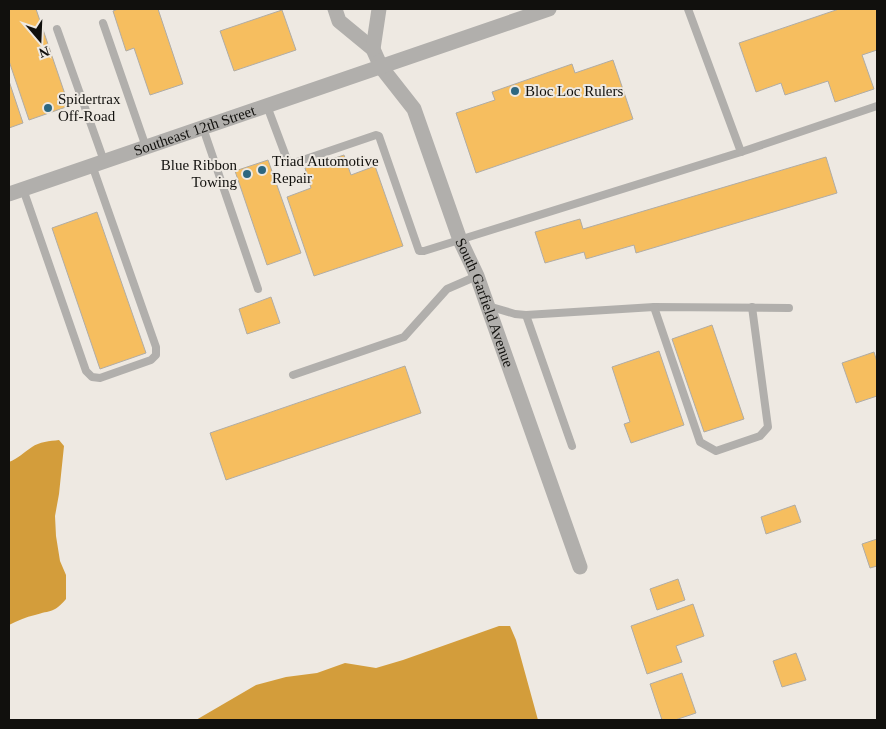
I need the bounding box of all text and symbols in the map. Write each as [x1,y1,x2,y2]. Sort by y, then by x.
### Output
north arrow [15,15,65,65]
text: N [37,43,51,61]
place label: Bloc Loc Rulers [525,83,623,99]
marker: Bloc Loc Rulers [509,85,521,97]
place label: Spidertrax Off-Road [58,91,121,124]
marker: Spidertrax Off-Road [42,102,54,114]
street label: Southeast 12th Street [131,102,258,159]
place label: Triad Automotive Repair [272,153,379,186]
place label: Blue Ribbon Towing [161,157,237,190]
marker: Triad Automotive Repair [256,164,268,176]
marker: Blue Ribbon Towing [241,168,253,180]
street label: South Garfield Avenue [452,235,517,370]

